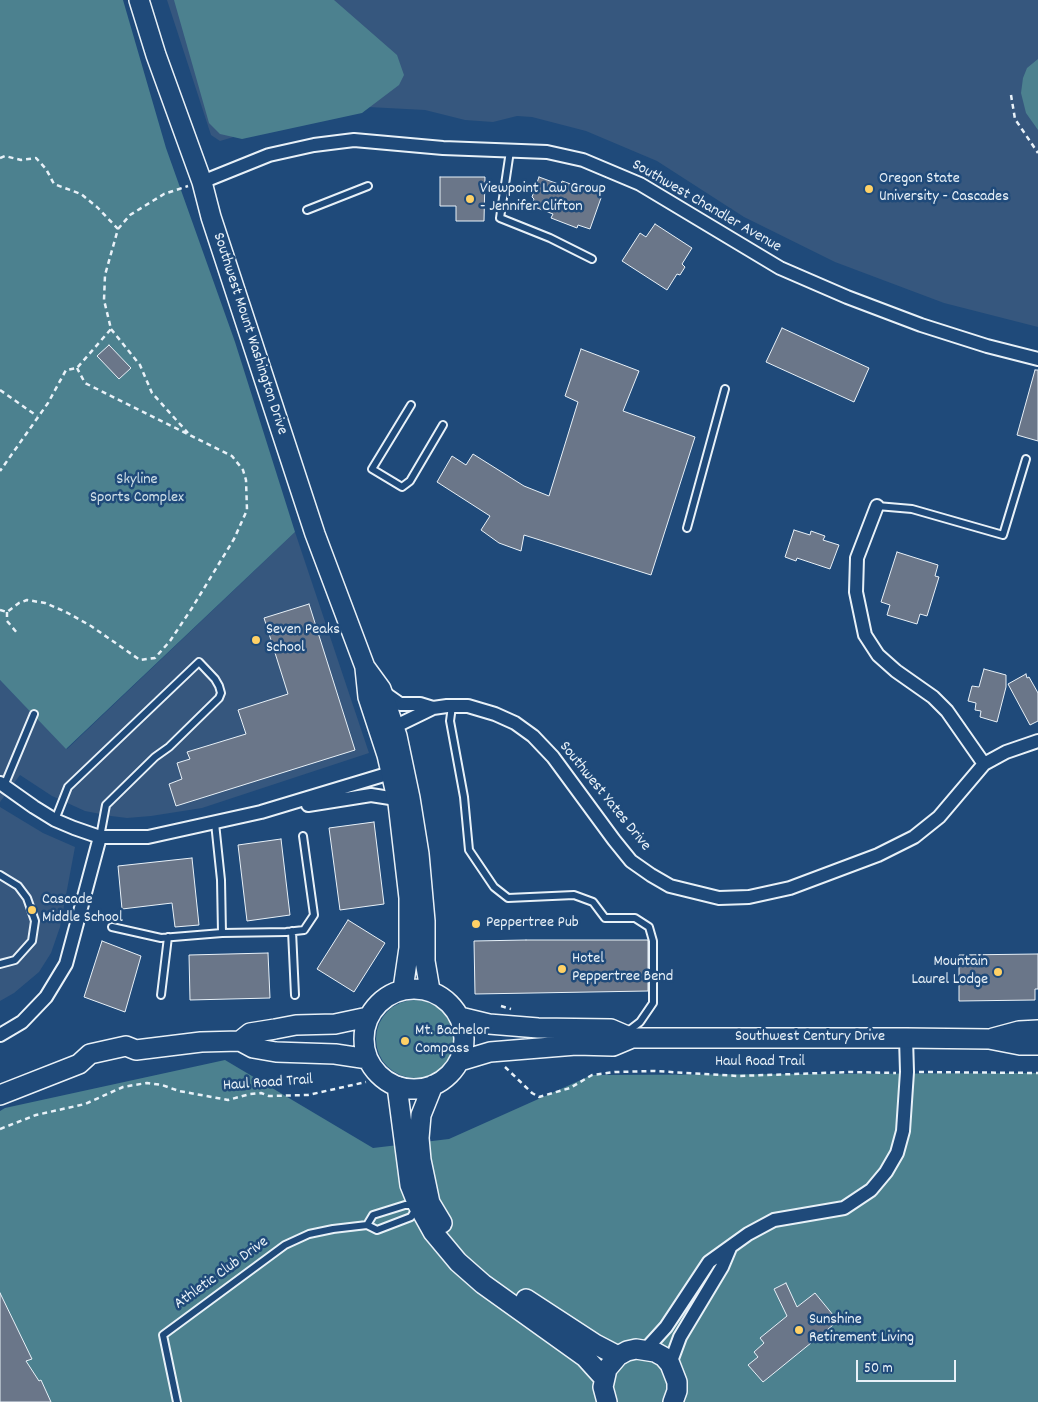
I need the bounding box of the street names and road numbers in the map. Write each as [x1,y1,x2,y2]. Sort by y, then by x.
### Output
street label: Southwest Chandler Avenue [628,156,784,258]
street label: Southwest Mount Washington Drive [207,231,291,437]
street label: Southwest Yates Drive [554,738,654,856]
street label: Southwest Century Drive [735,1028,885,1048]
street label: Haul Road Trail [715,1053,805,1073]
street label: Haul Road Trail [222,1071,314,1097]
street label: Athletic Club Drive [171,1233,273,1315]

